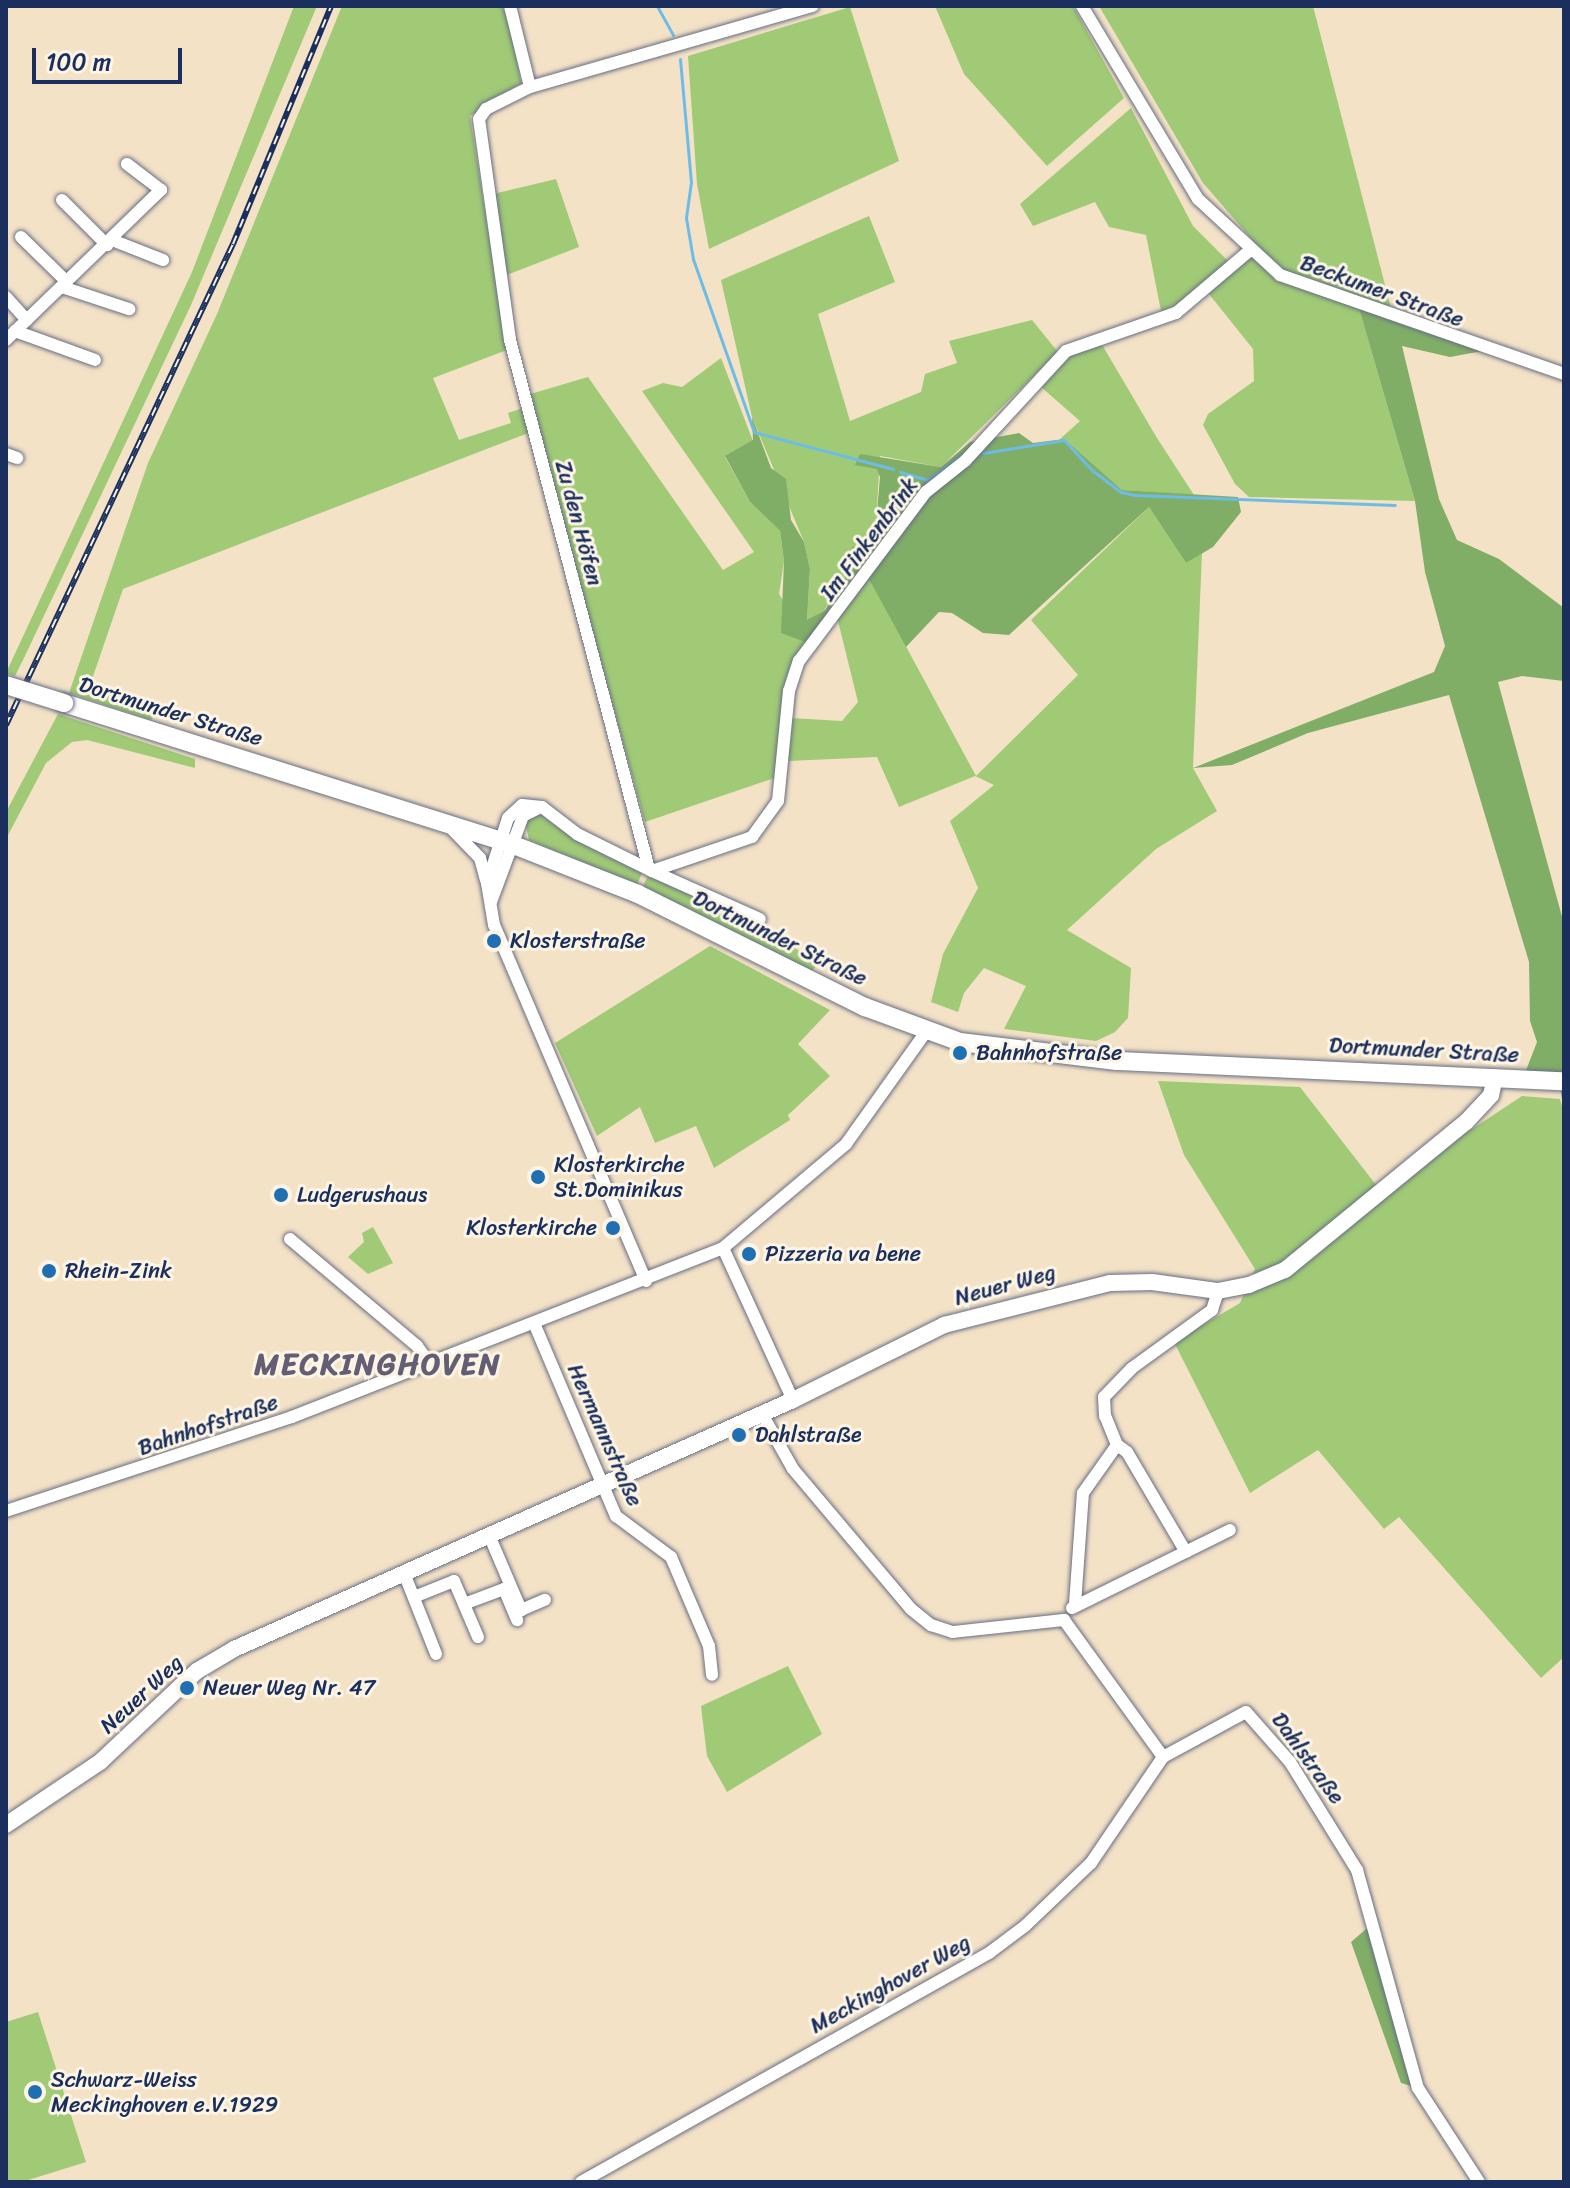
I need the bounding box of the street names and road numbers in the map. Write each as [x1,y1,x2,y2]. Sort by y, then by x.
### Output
street label: Beckumer Straße [1297,249,1467,333]
street label: Zu den Höfen [549,457,609,589]
street label: Im Finkenbrink [814,472,924,606]
street label: Dortmunder Straße [76,671,266,751]
street label: Dortmunder Straße [689,884,871,992]
street label: Dortmunder Straße [1328,1032,1520,1068]
street label: Neuer Weg [952,1259,1058,1311]
street label: Hermannstraße [562,1360,648,1510]
street label: Bahnhofstraße [135,1389,281,1461]
street label: Neuer Weg [94,1649,188,1739]
street label: Dahlstraße [1266,1707,1350,1809]
street label: Meckinghover Weg [805,1929,975,2039]

